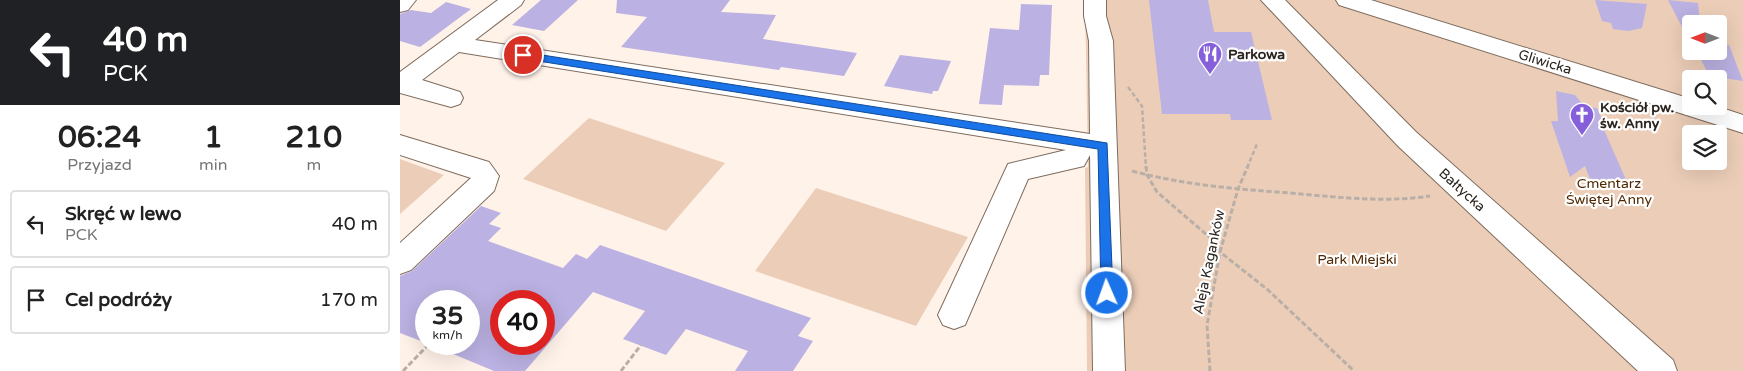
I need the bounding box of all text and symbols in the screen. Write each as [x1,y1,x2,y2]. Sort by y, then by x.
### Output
north arrow [1682,15,1728,60]
map controls [1682,15,1727,170]
text: 40 m [103,19,188,61]
icon: left [20,20,85,85]
pin [502,34,544,76]
icon: arrive [509,41,537,69]
restaurant icon: Parkowa [1197,41,1223,75]
place label: Parkowa [1228,46,1285,63]
street label: Gliwicka [1516,46,1574,78]
text: PCK [103,61,148,87]
button: search [1682,70,1727,115]
place label: Kościół pw. św. Anny [1600,99,1674,132]
church icon: Kościół pw. św. Anny [1569,102,1595,136]
text: 06:24 [58,119,141,156]
text: 1 [204,119,223,156]
text: 210 [286,119,342,156]
button: layers [1682,125,1727,170]
text: Przyjazd [67,155,132,175]
text: min [199,155,228,175]
text: m [306,155,321,175]
street label: Bałtycka [1435,165,1489,215]
park label: Cmentarz Świętej Anny [1566,175,1652,208]
text: Skręć w lewo [65,203,182,225]
street label: Aleja Kaganków [1190,208,1228,316]
icon: left [22,210,50,238]
text: 40 m [332,213,378,235]
text: PCK [65,225,98,245]
park label: Park Miejski [1317,251,1397,268]
position arrow [1080,266,1132,318]
icon: arrive [22,286,50,314]
text: Cel podróży [65,289,172,311]
text: 170 m [320,289,378,311]
speed limit sign: 40 [490,290,555,355]
text: 35 [432,301,463,331]
text: km/h [432,328,463,342]

